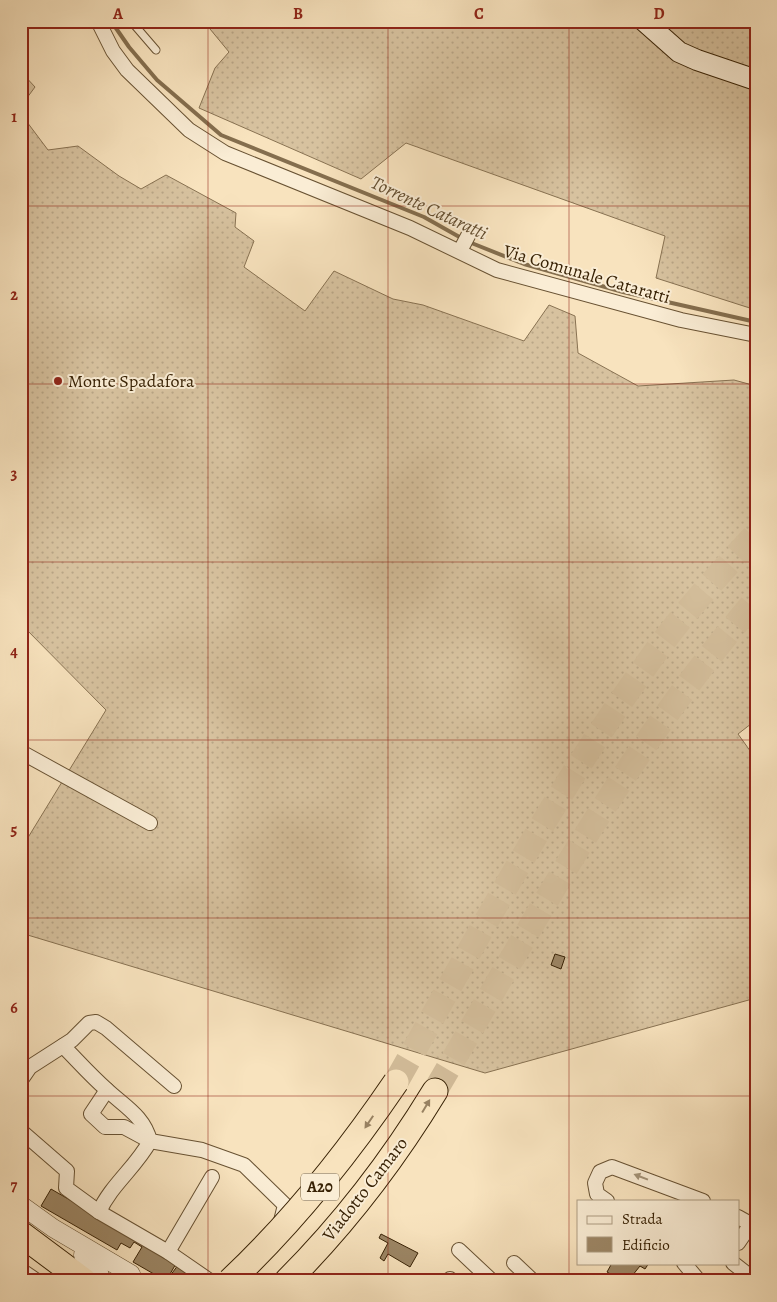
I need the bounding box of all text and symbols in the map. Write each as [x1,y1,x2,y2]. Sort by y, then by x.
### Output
text: A [112,3,124,25]
text: B [293,3,303,25]
text: C [474,3,484,25]
text: D [653,3,665,25]
text: 1 [11,106,17,128]
water label: Torrente Cataratti [367,170,491,246]
street label: Via Comunale Cataratti [500,238,673,309]
text: 2 [10,284,18,306]
place label: Monte Spadafora [68,369,195,393]
marker: Monte Spadafora [52,375,64,387]
text: 3 [11,463,18,485]
text: 4 [10,641,18,663]
text: 5 [11,819,18,841]
text: 6 [10,997,18,1019]
one-way arrow [421,1100,431,1113]
one-way arrow [364,1116,374,1129]
street label: Viadotto Camaro [316,1132,413,1247]
one-way arrow [634,1173,648,1181]
road number: A20 [301,1174,339,1200]
text: 7 [11,1175,18,1197]
legend [577,1200,740,1264]
text: Strada [622,1209,663,1229]
text: Edificio [622,1235,670,1255]

